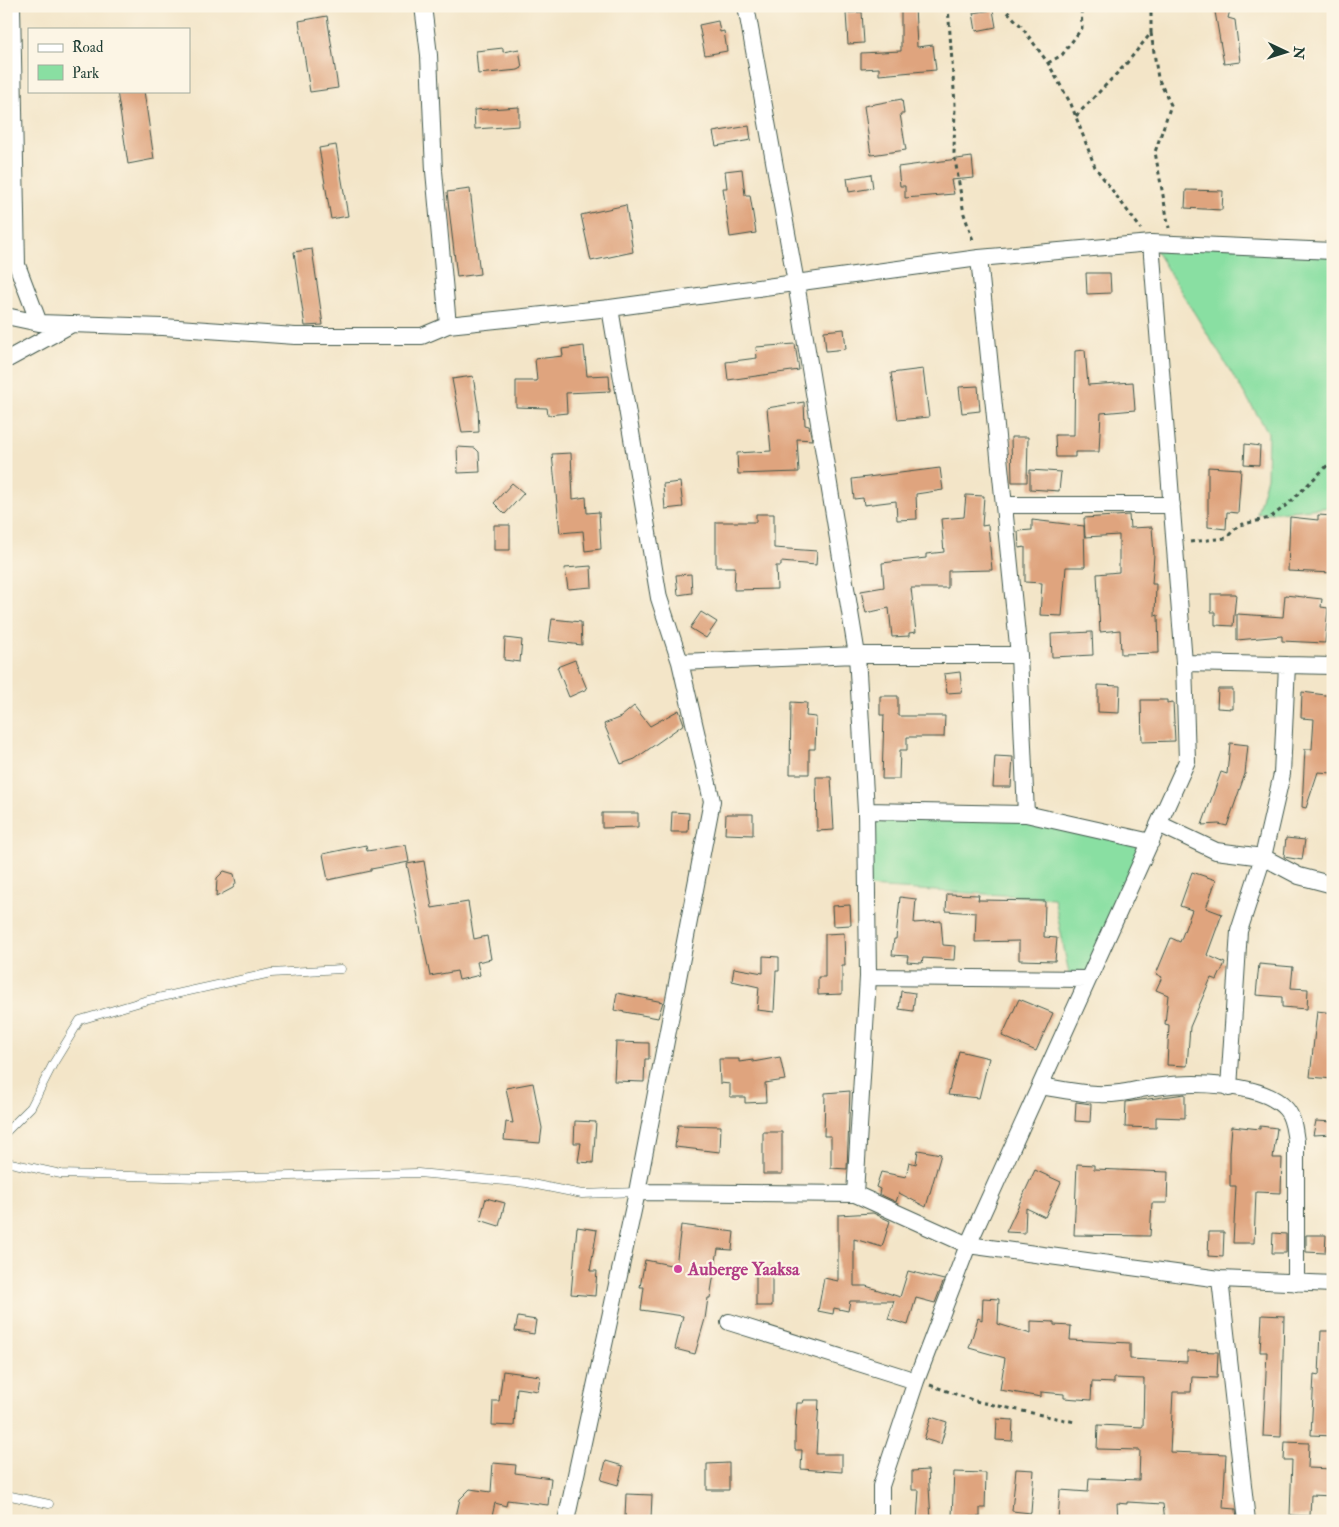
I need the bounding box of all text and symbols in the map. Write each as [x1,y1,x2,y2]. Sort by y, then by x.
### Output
legend [28,28,190,92]
north arrow [1262,28,1312,78]
text: Road [72,38,104,57]
text: N [1290,45,1307,60]
text: Park [72,64,99,83]
place label: Auberge Yaaksa [687,1258,800,1281]
marker: Auberge Yaaksa [672,1263,684,1275]

